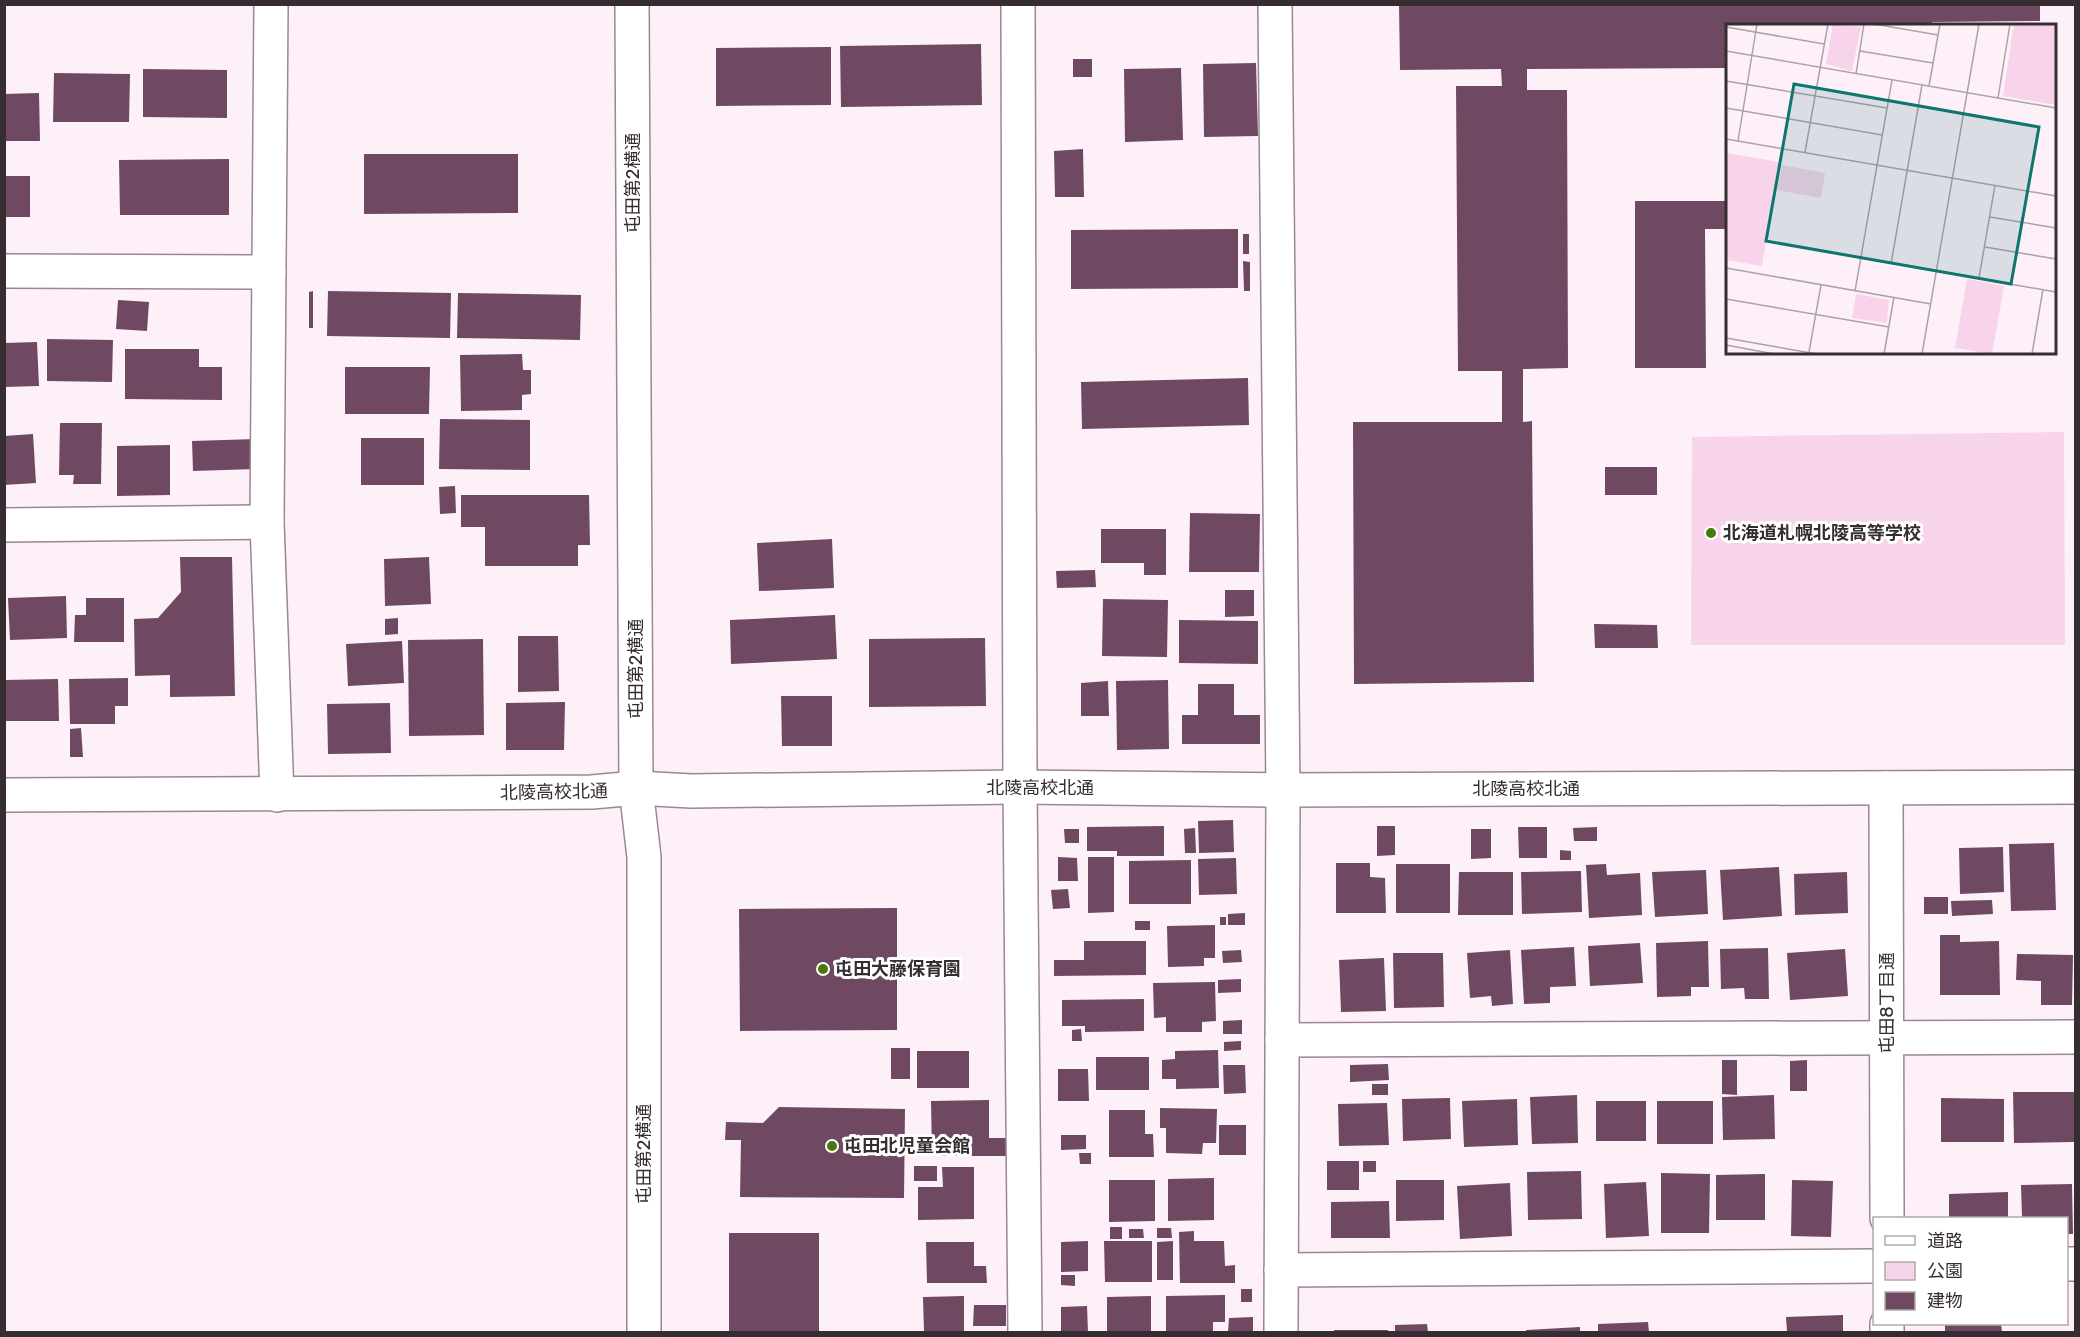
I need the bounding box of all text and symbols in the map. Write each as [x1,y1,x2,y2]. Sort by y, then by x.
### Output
inset map [1726,24,2056,354]
street label: 屯田第2横通 [622,133,644,233]
place label: 北海道札幌北陵高等学校 [1723,522,1921,544]
marker: 北海道札幌北陵高等学校 [1704,526,1718,540]
street label: 屯田第2横通 [625,619,647,719]
street label: 北陵高校北通 [986,777,1094,799]
street label: 北陵高校北通 [1472,778,1580,800]
street label: 北陵高校北通 [500,780,608,804]
street label: 屯田8丁目通 [1876,952,1898,1054]
place label: 屯田大藤保育園 [835,958,961,980]
marker: 屯田大藤保育園 [816,962,830,976]
street label: 屯田第2横通 [633,1104,655,1204]
place label: 屯田北児童会館 [844,1135,970,1157]
marker: 屯田北児童会館 [825,1139,839,1153]
legend [1873,1217,2068,1325]
text: 道路 [1927,1230,1963,1252]
text: 公園 [1927,1260,1963,1282]
text: 建物 [1927,1290,1963,1312]

